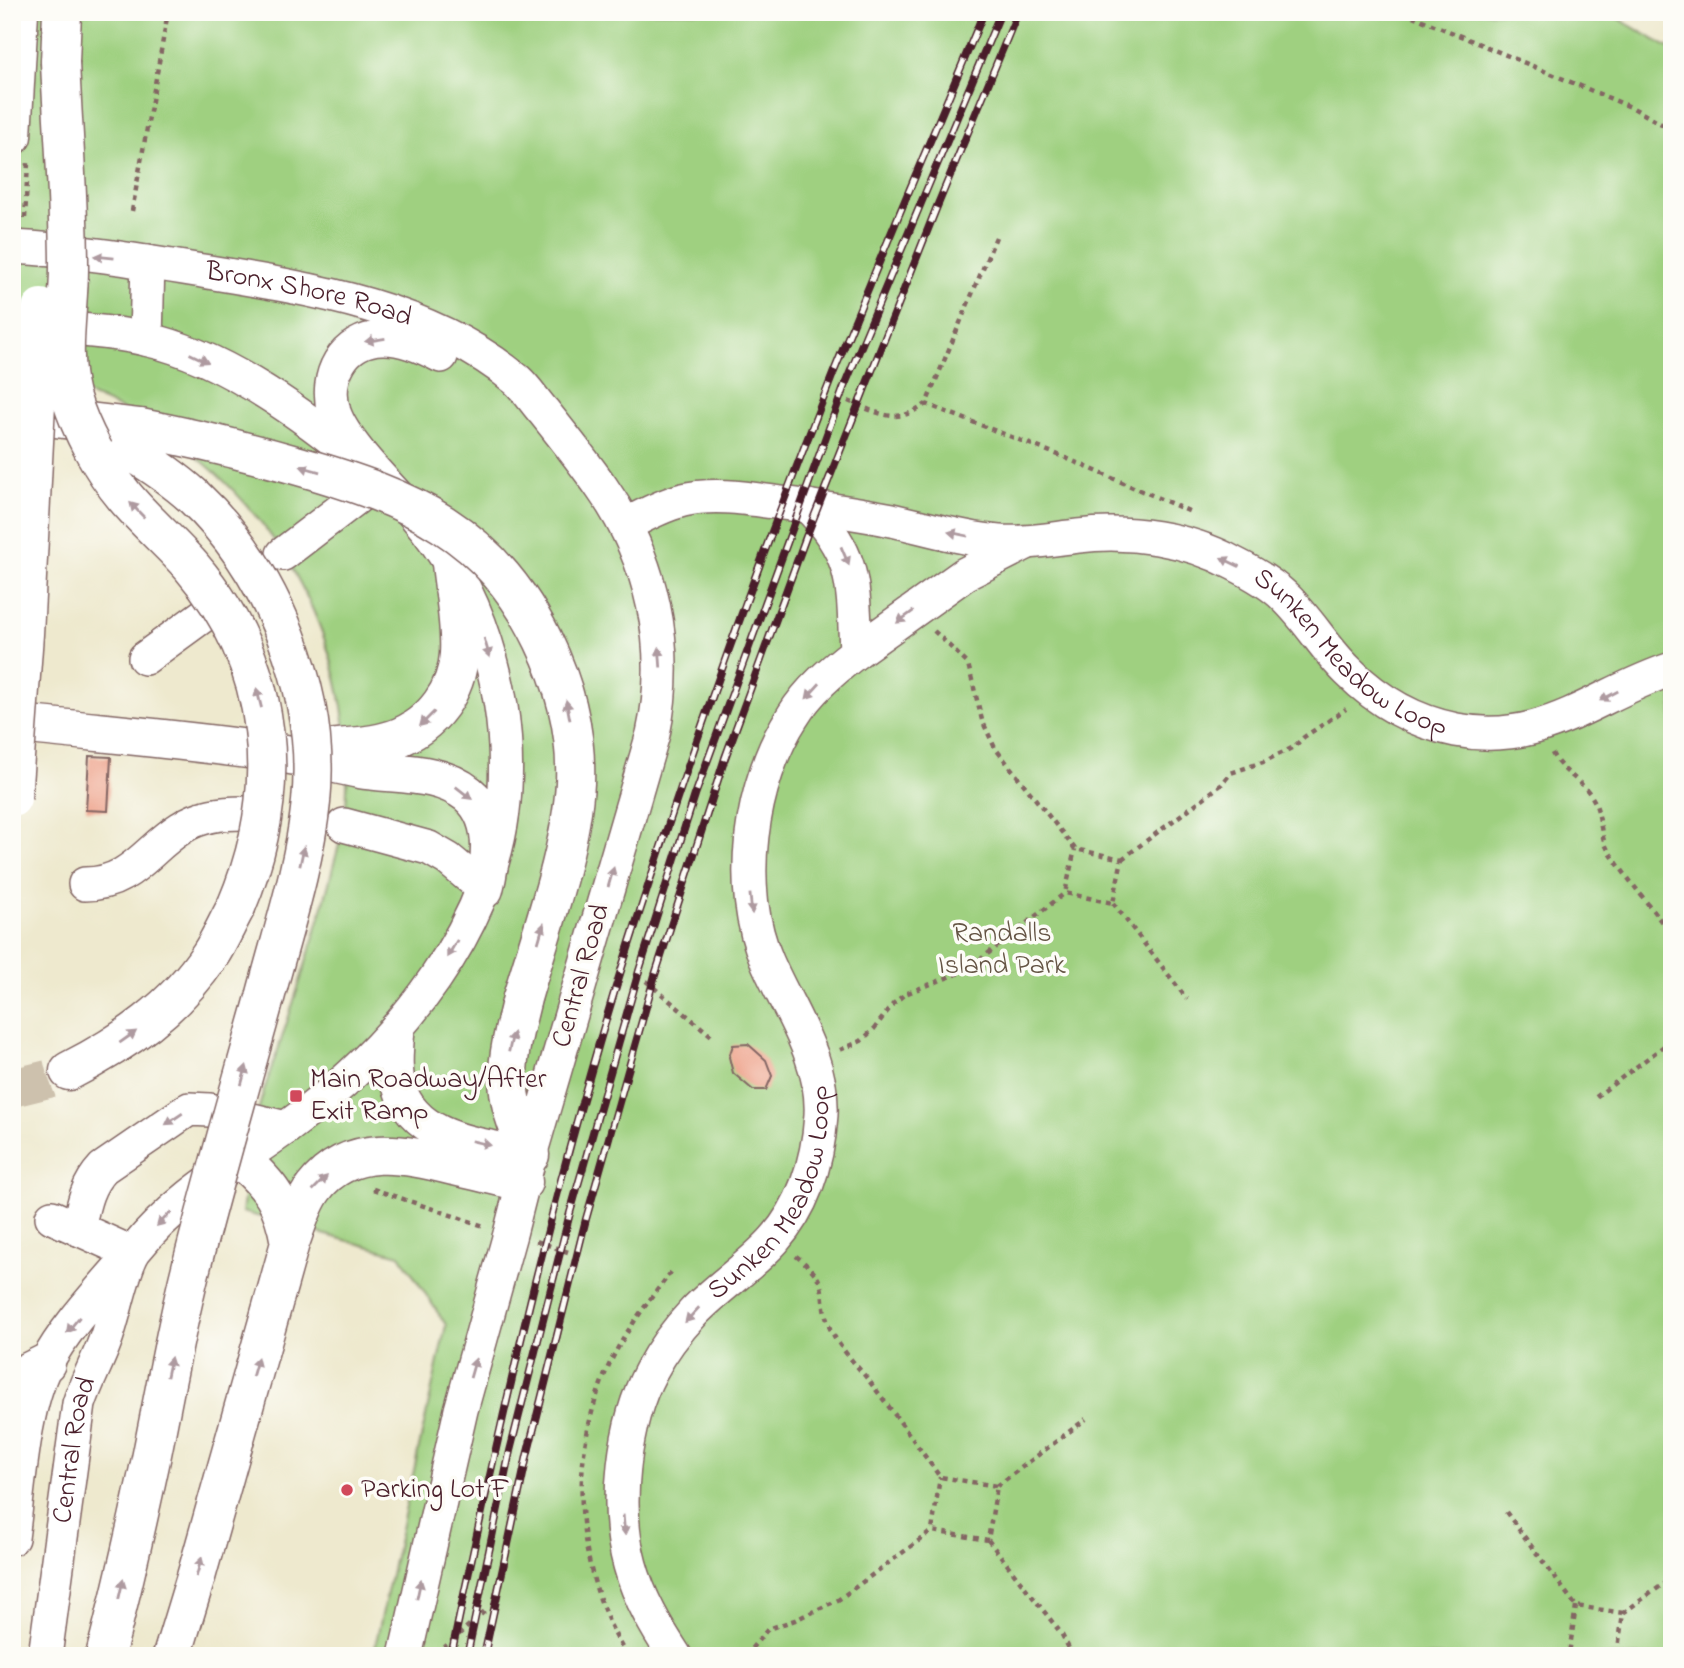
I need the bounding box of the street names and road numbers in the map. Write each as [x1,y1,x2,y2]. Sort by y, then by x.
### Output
street label: Bronx Shore Road [202,251,418,339]
street label: Sunken Meadow Loop [1245,558,1452,748]
street label: Central Road [542,899,622,1053]
street label: Sunken Meadow Loop [699,1083,842,1311]
street label: Central Road [43,1370,108,1526]

